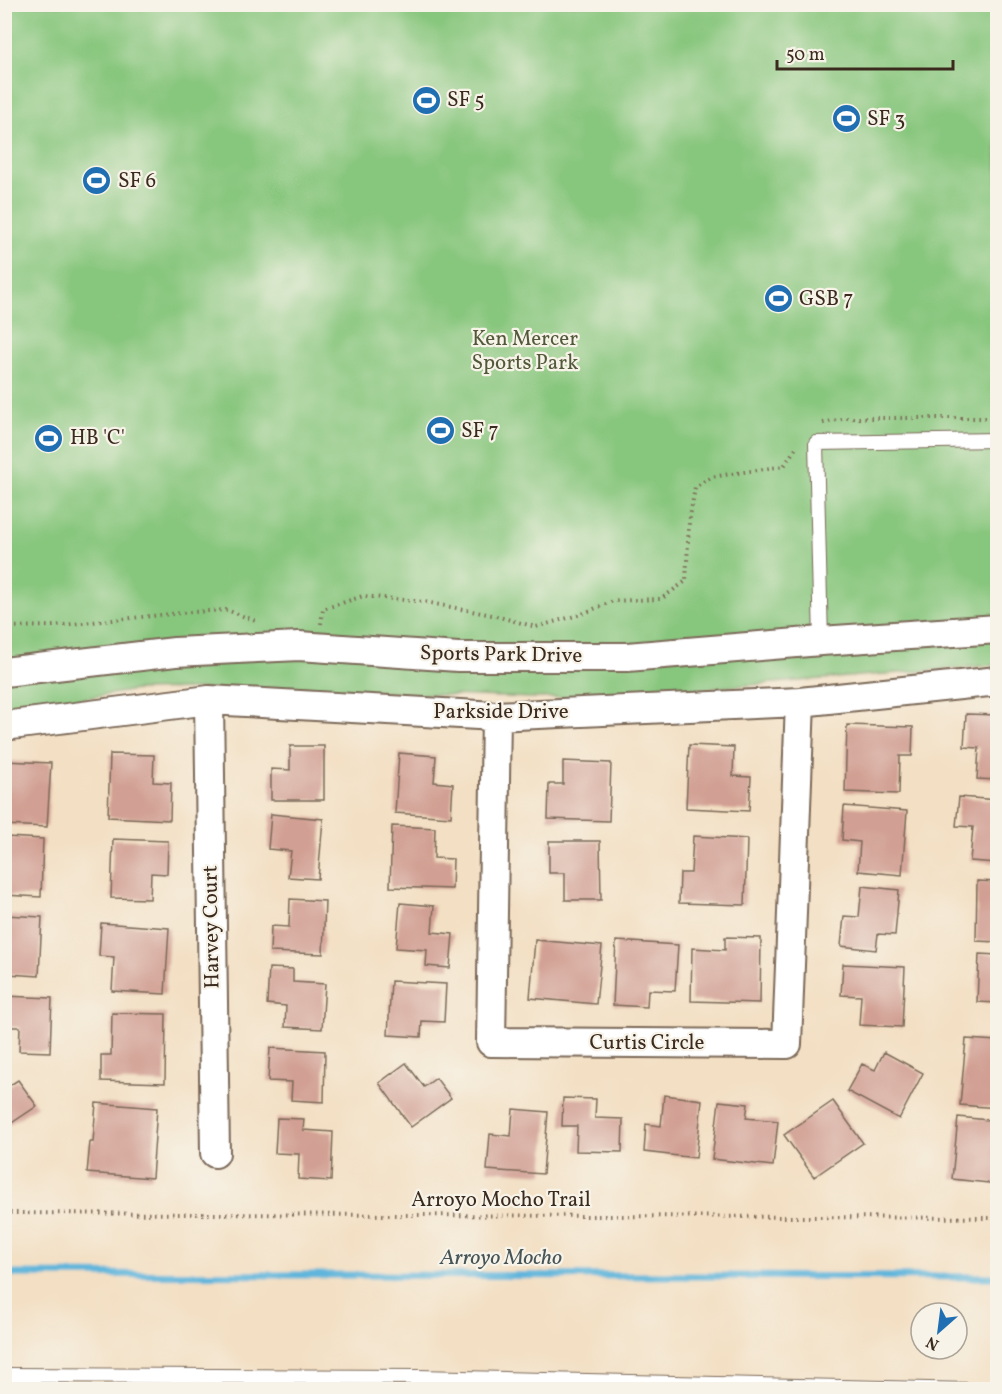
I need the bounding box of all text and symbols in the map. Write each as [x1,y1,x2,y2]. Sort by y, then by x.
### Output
scale bar [777,33,952,71]
text: 50 m [786,43,825,68]
sports icon: SF 5 [410,84,442,116]
place label: SF 5 [447,86,485,115]
sports icon: SF 3 [830,103,862,135]
place label: SF 3 [867,105,905,134]
sports icon: SF 6 [81,165,113,197]
place label: SF 6 [118,167,156,196]
sports icon: GSB 7 [762,283,794,315]
place label: GSB 7 [799,285,853,314]
park label: Ken Mercer Sports Park [471,325,579,378]
sports icon: SF 7 [424,415,456,447]
place label: SF 7 [461,417,499,446]
sports icon: HB 'C' [33,422,65,454]
place label: HB 'C' [70,424,125,453]
street label: Sports Park Drive [419,639,583,671]
street label: Parkside Drive [433,698,569,727]
street label: Harvey Court [196,865,228,989]
street label: Curtis Circle [589,1029,705,1058]
street label: Arroyo Mocho Trail [411,1186,591,1215]
water label: Arroyo Mocho [439,1243,562,1274]
north arrow [909,1301,969,1361]
text: N [922,1330,943,1355]

